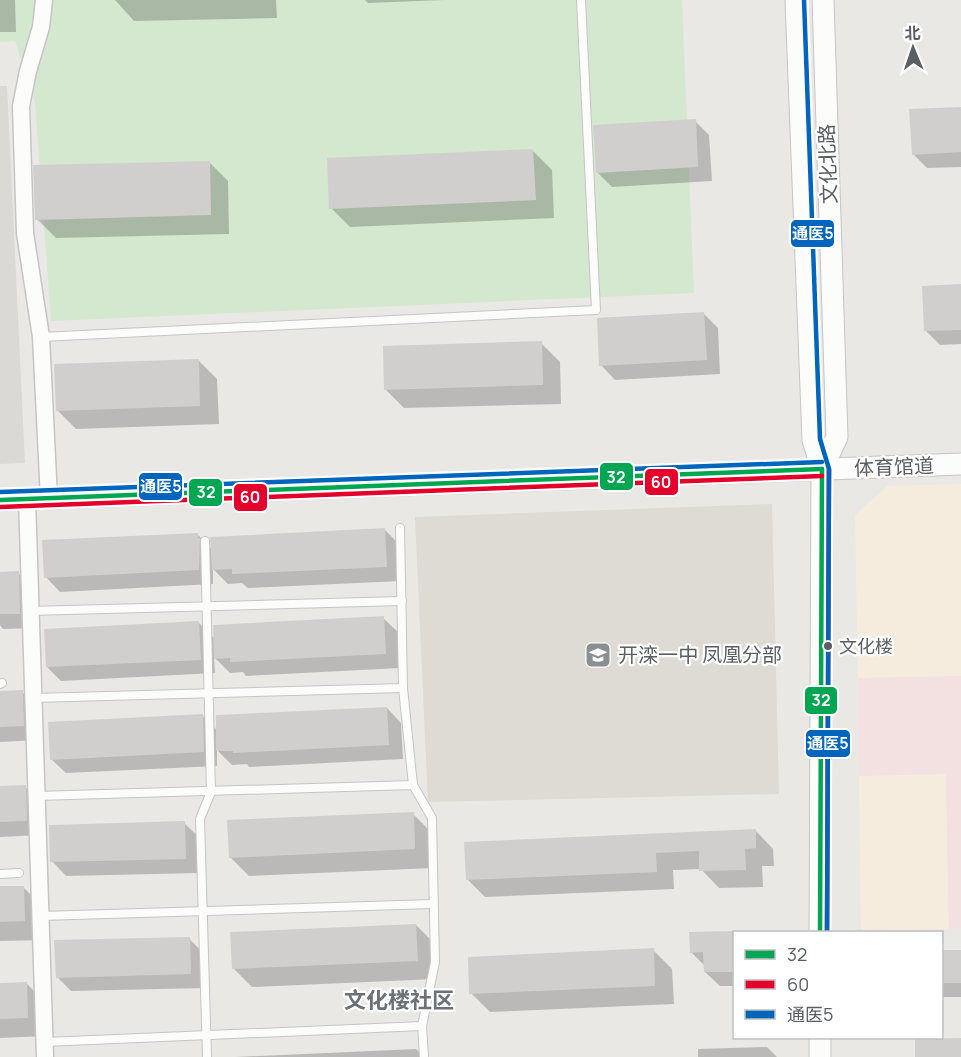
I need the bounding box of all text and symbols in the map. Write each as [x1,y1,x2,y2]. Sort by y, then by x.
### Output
north arrow [883,18,943,78]
text: 北 [904,22,921,44]
street label: 文化北路 [813,124,842,204]
line badge: 通医5 [790,219,835,248]
text: 通医5 [792,222,834,244]
street label: 体育馆道 [854,452,934,481]
line badge: 32 [599,462,634,491]
text: 32 [607,466,625,488]
line badge: 60 [644,468,679,496]
text: 60 [651,471,671,493]
line badge: 通医5 [138,472,183,501]
text: 通医5 [140,475,182,497]
line badge: 32 [188,478,223,507]
text: 32 [197,481,215,503]
line badge: 60 [233,483,268,512]
text: 60 [240,486,260,508]
place label: 文化楼 [839,634,893,658]
school or university icon: 开滦一中 凤凰分部 [583,640,613,670]
marker: 文化楼 [822,640,834,652]
place label: 开滦一中 凤凰分部 [618,641,782,668]
line badge: 32 [804,686,838,715]
text: 32 [812,689,830,711]
line badge: 通医5 [805,729,851,758]
text: 通医5 [807,732,849,754]
legend [733,931,943,1039]
text: 32 [787,942,807,966]
text: 60 [787,972,809,996]
district label: 文化楼社区 [344,985,454,1015]
text: 通医5 [787,1002,833,1026]

